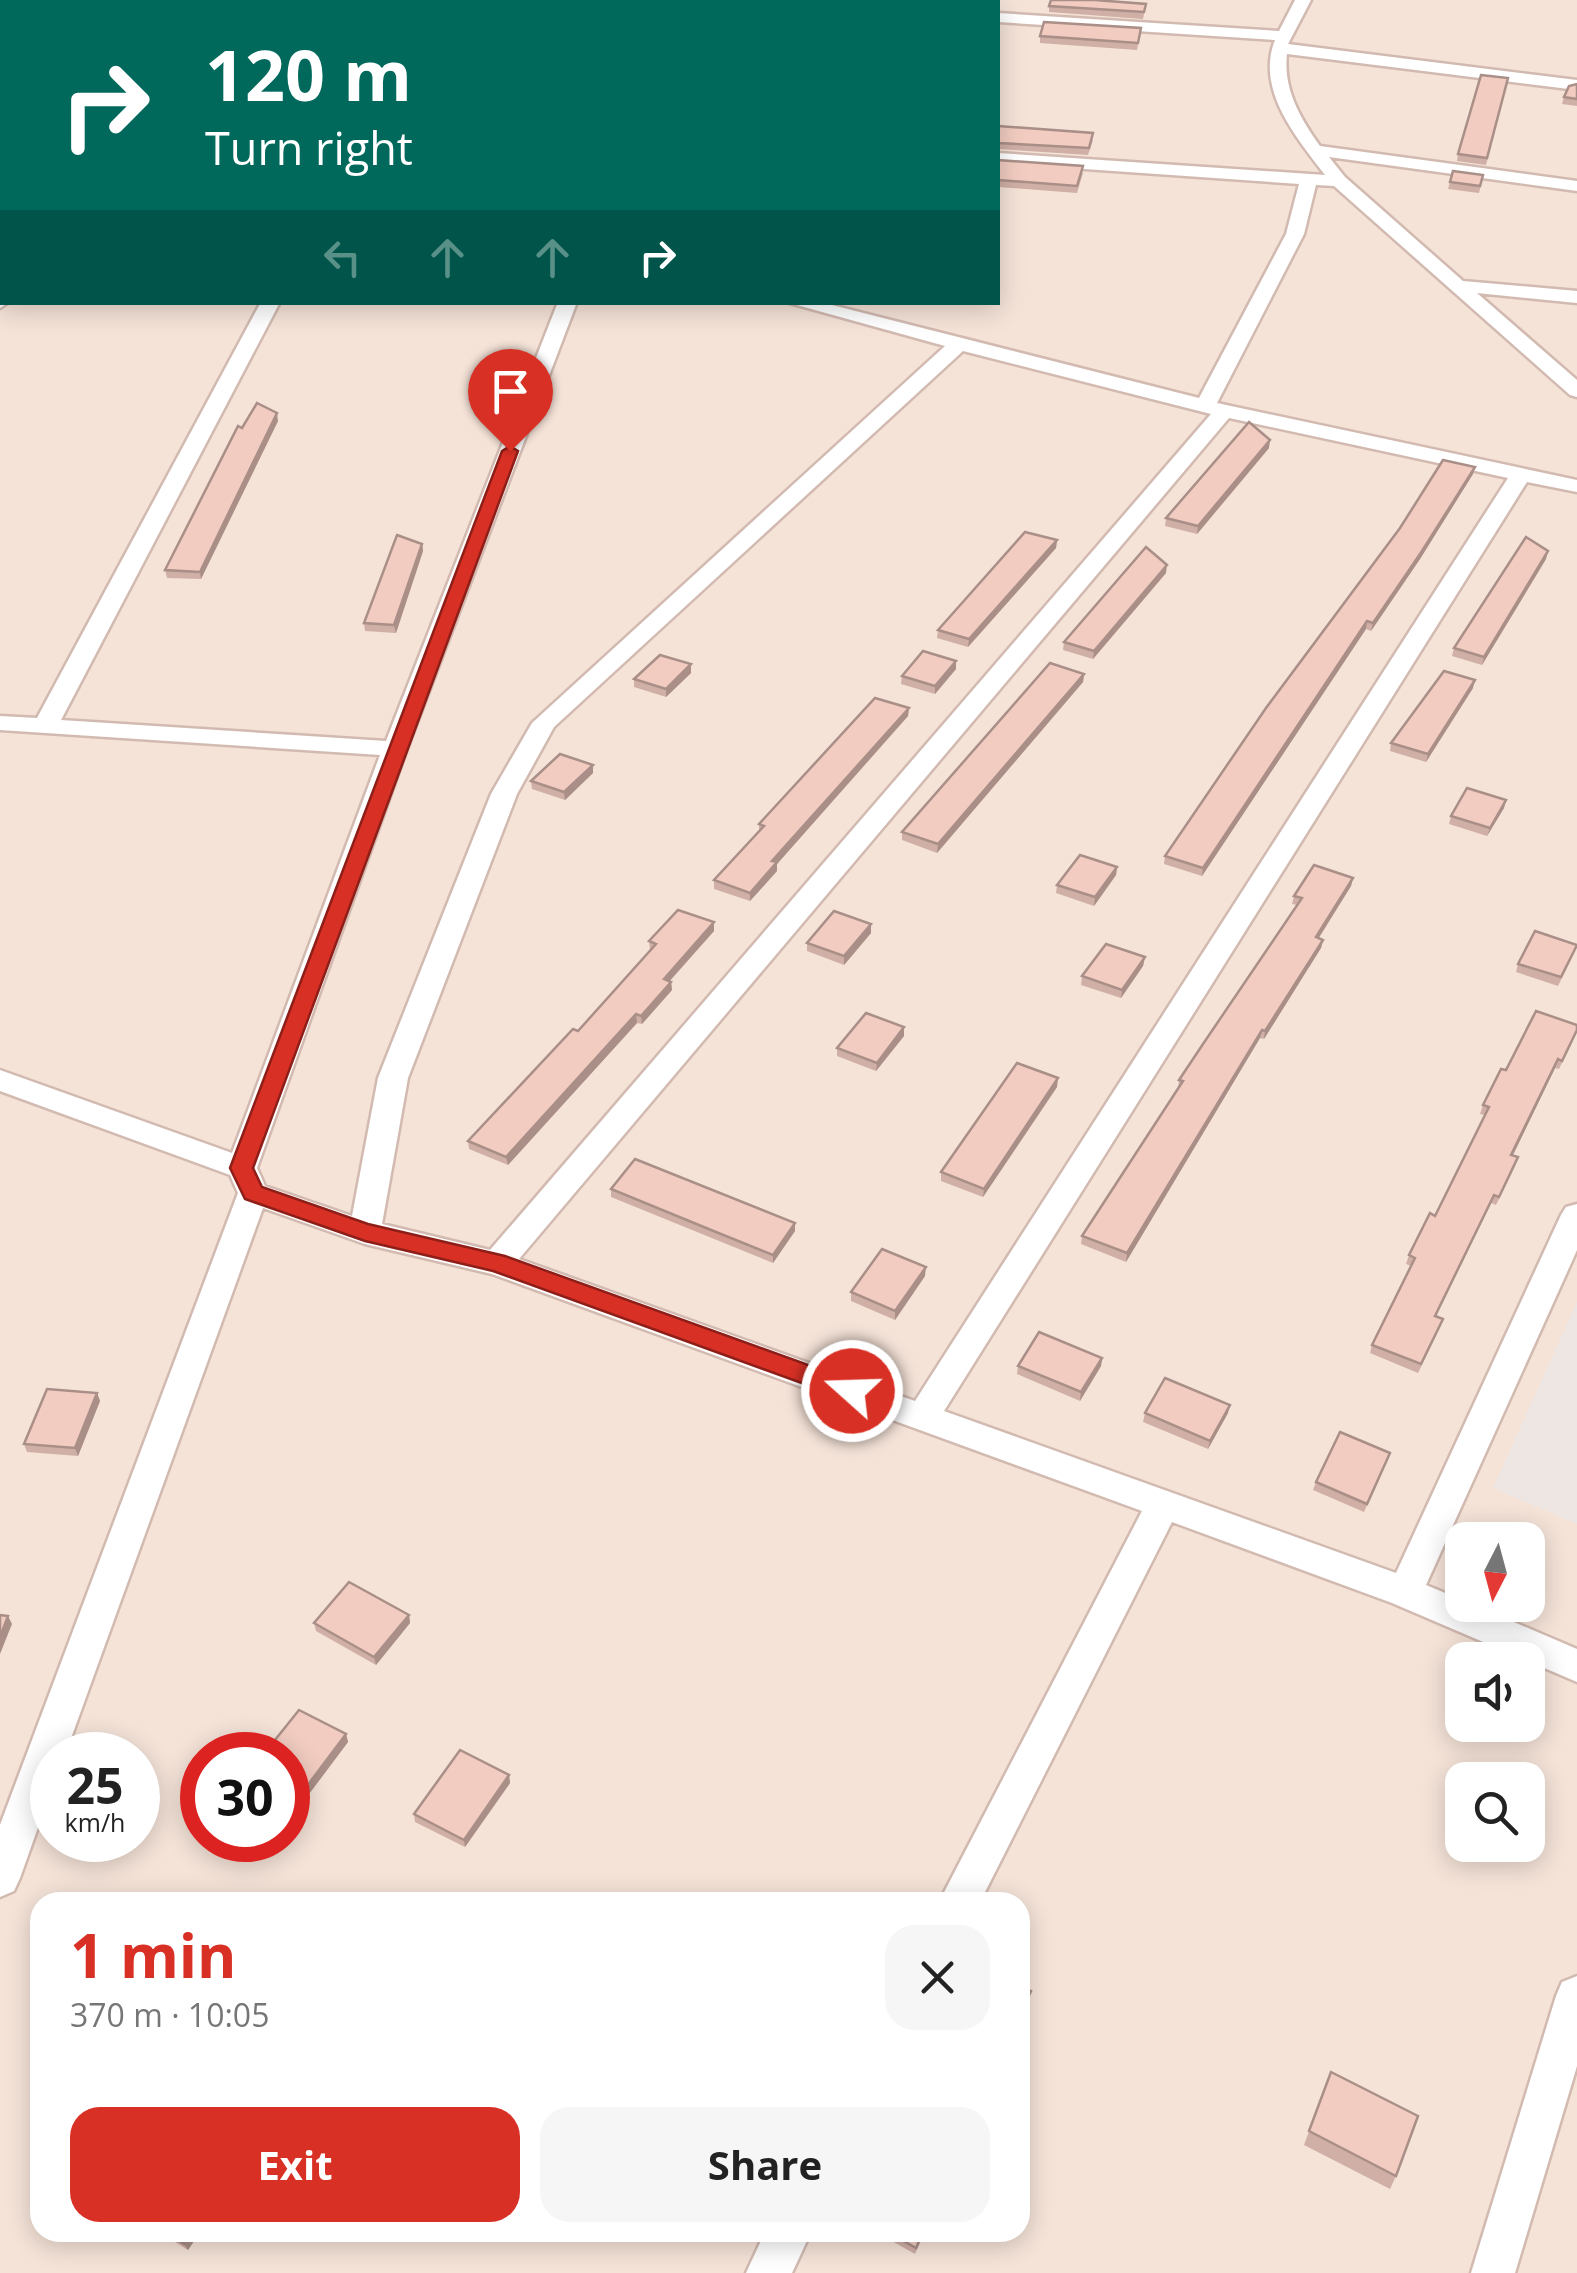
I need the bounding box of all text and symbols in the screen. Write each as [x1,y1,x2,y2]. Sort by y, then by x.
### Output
text: 120 m [205,26,412,122]
icon: right [40,40,170,170]
text: Turn right [205,117,413,178]
icon: left [315,230,370,285]
icon: ahead [420,230,475,285]
icon: ahead [525,230,580,285]
icon: right [630,230,685,285]
pin [468,349,553,452]
icon: arrive [483,364,538,419]
position arrow [800,1339,904,1443]
north arrow [1445,1522,1545,1622]
map controls [1445,1522,1545,1862]
button: sound [1445,1642,1545,1742]
speed limit sign: 30 [180,1732,310,1862]
text: 25 [66,1751,124,1819]
button: search [1445,1762,1545,1862]
text: km/h [65,1805,125,1839]
text: 1 min [70,1914,237,1996]
button: close [885,1925,990,2030]
text: 370 m · 10:05 [70,1993,269,2036]
button: Exit [70,2107,520,2222]
button: Share [540,2107,990,2222]

